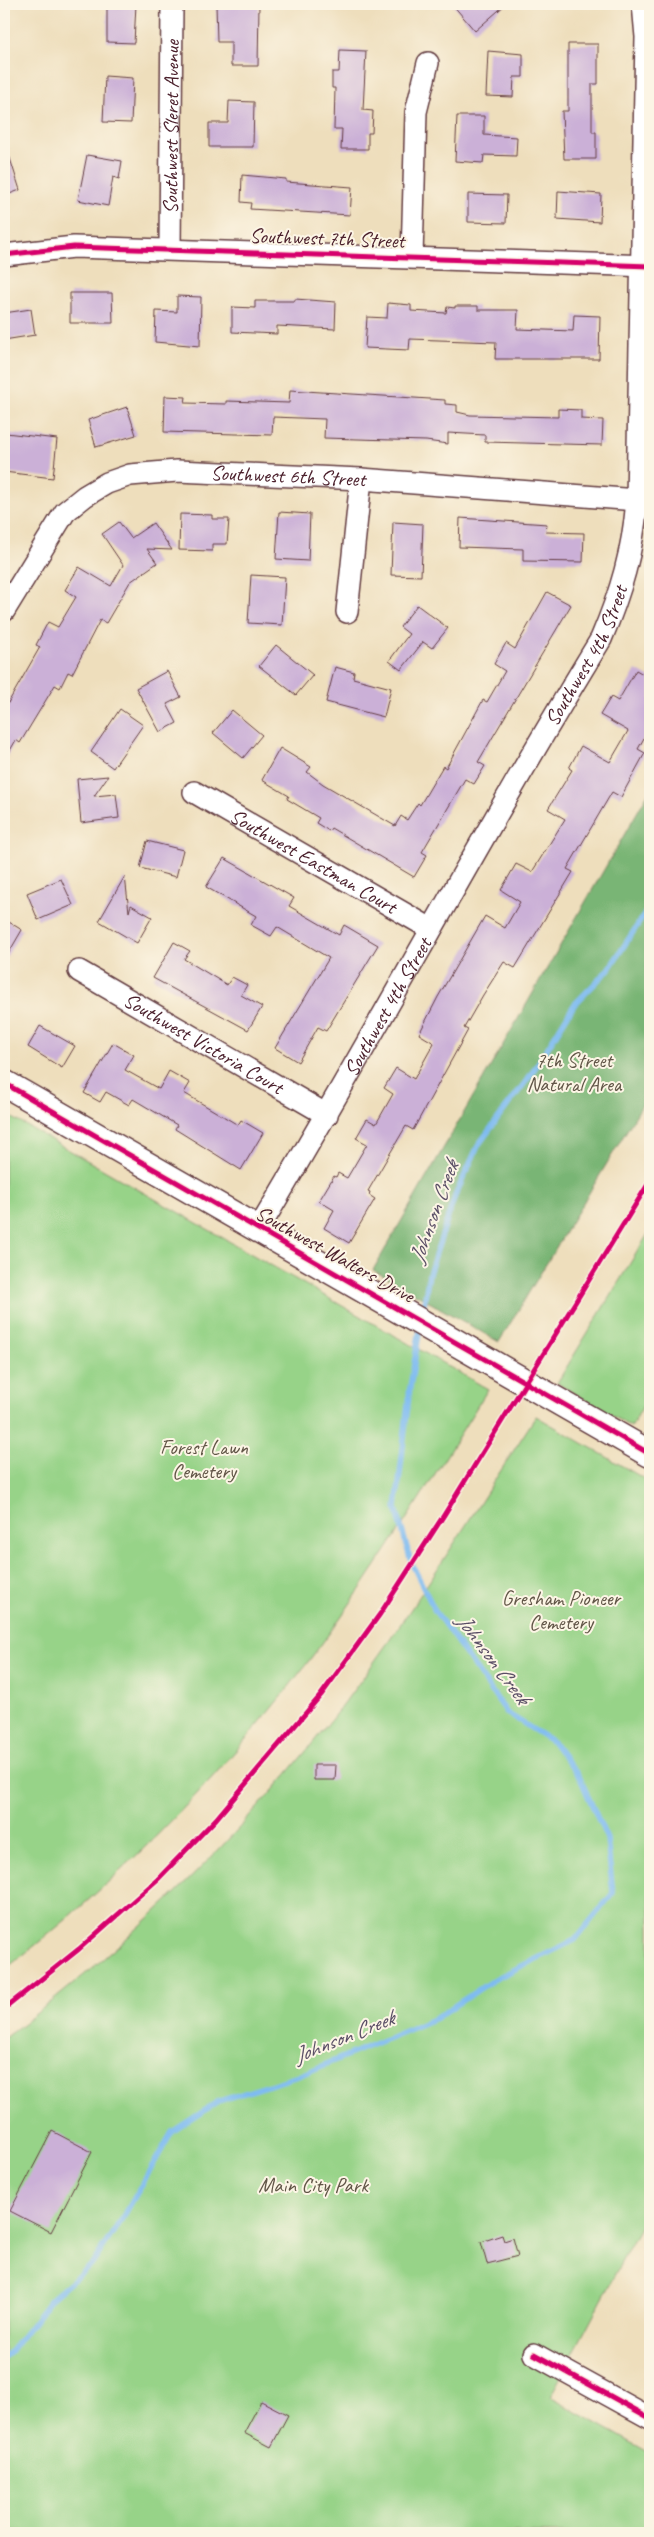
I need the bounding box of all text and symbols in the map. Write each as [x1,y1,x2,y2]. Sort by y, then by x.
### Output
street label: Southwest Sleret Avenue [157,39,185,214]
street label: Southwest 7th Street [249,222,407,254]
street label: Southwest 6th Street [210,459,368,492]
street label: Southwest 4th Street [539,580,634,730]
street label: Southwest Eastman Court [225,803,403,921]
street label: Southwest 4th Street [338,931,438,1081]
street label: Southwest Victoria Court [119,987,290,1101]
park label: 7th Street Natural Area [527,1047,623,1097]
water label: Johnson Creek [402,1154,467,1268]
street label: Southwest Walters Drive [251,1200,421,1309]
park label: Forest Lawn Cemetery [160,1434,249,1484]
park label: Gresham Pioneer Cemetery [502,1585,622,1635]
water label: Johnson Creek [449,1607,538,1713]
water label: Johnson Creek [288,2003,402,2070]
park label: Main City Park [258,2172,369,2198]

